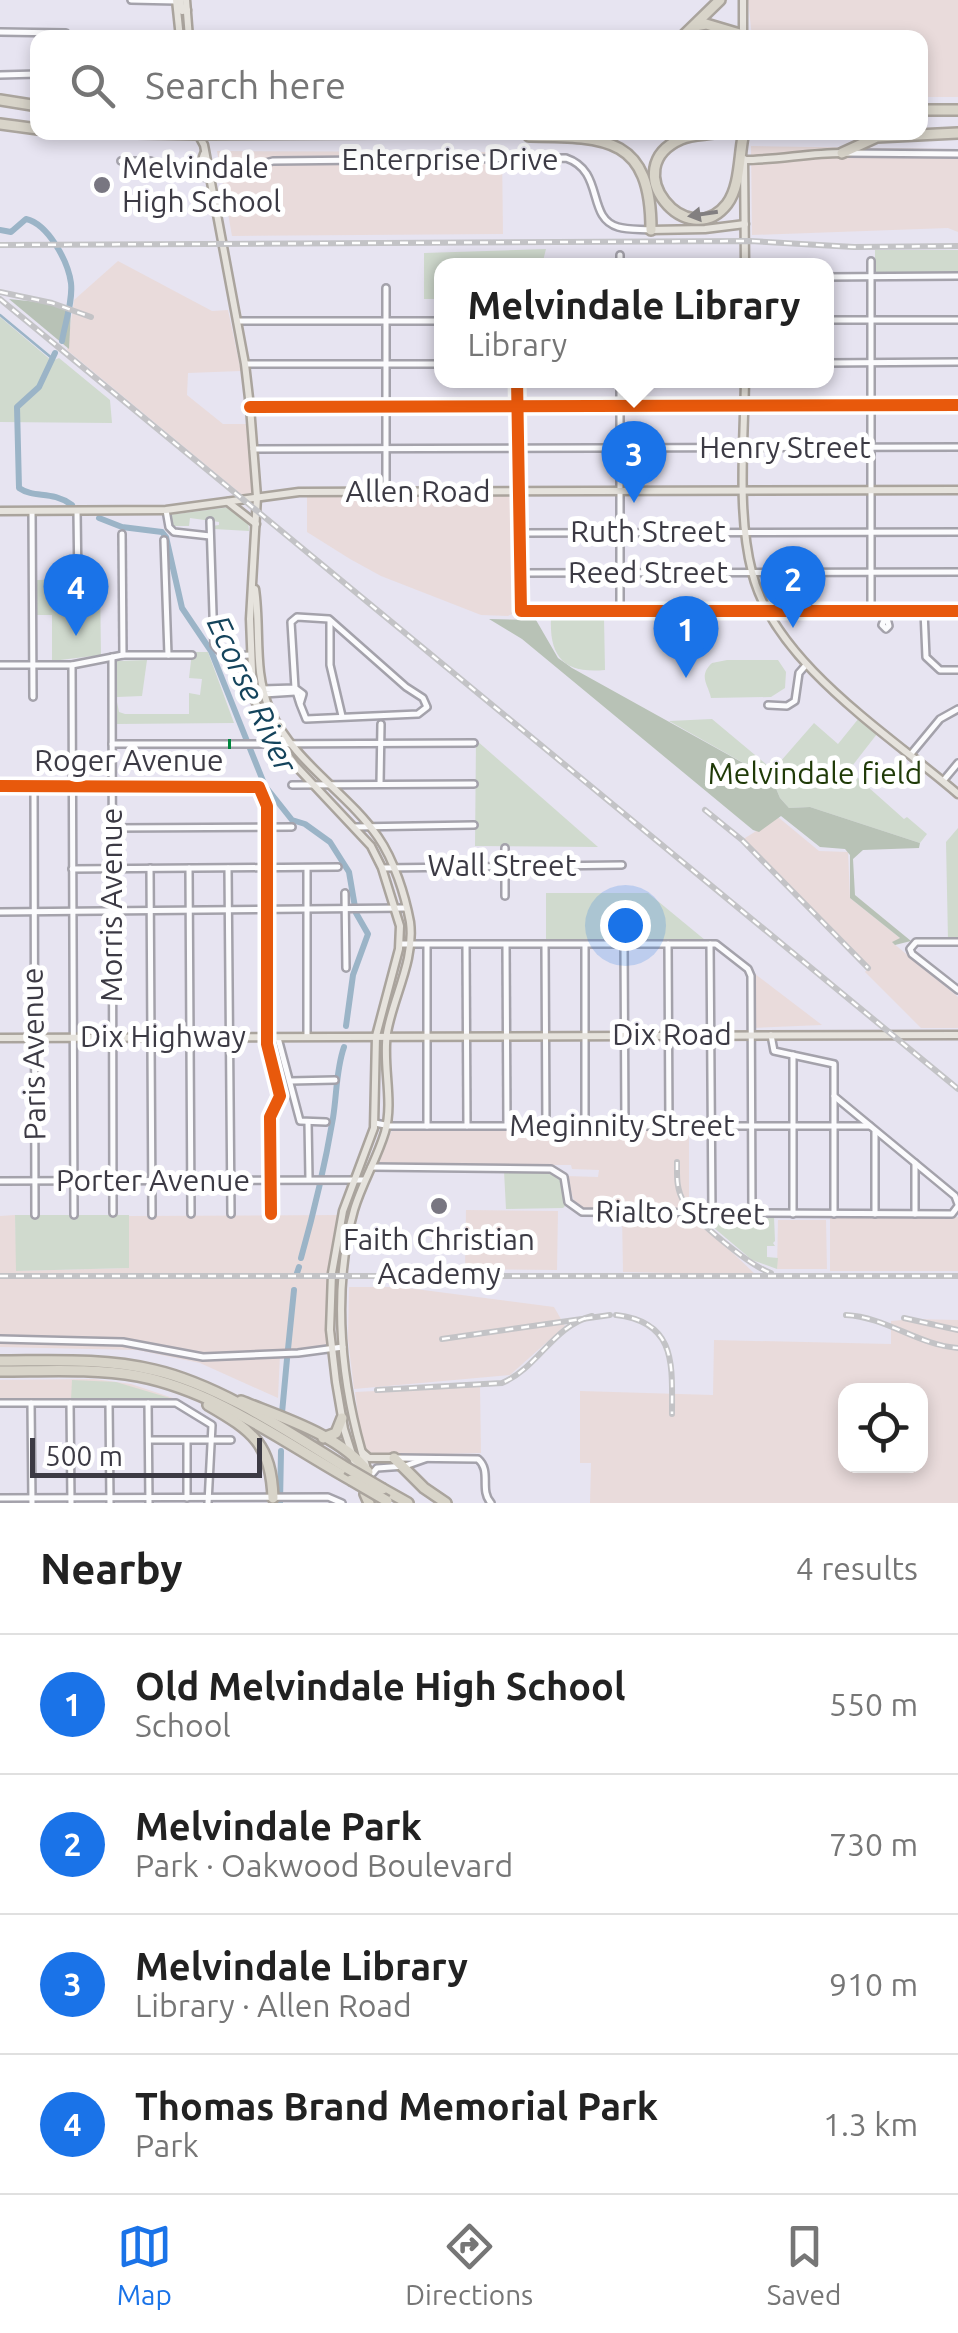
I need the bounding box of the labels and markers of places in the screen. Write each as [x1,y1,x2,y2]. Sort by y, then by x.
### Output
place label: Melvindale High School [122,150,281,218]
marker: Melvindale High School [91,174,113,196]
pin: 3 [602,420,666,503]
pin: 2 [760,546,826,628]
pin: 4 [44,554,108,636]
pin: 1 [654,596,718,678]
marker: Faith Christian Academy [428,1195,450,1217]
place label: Faith Christian Academy [343,1222,535,1290]

